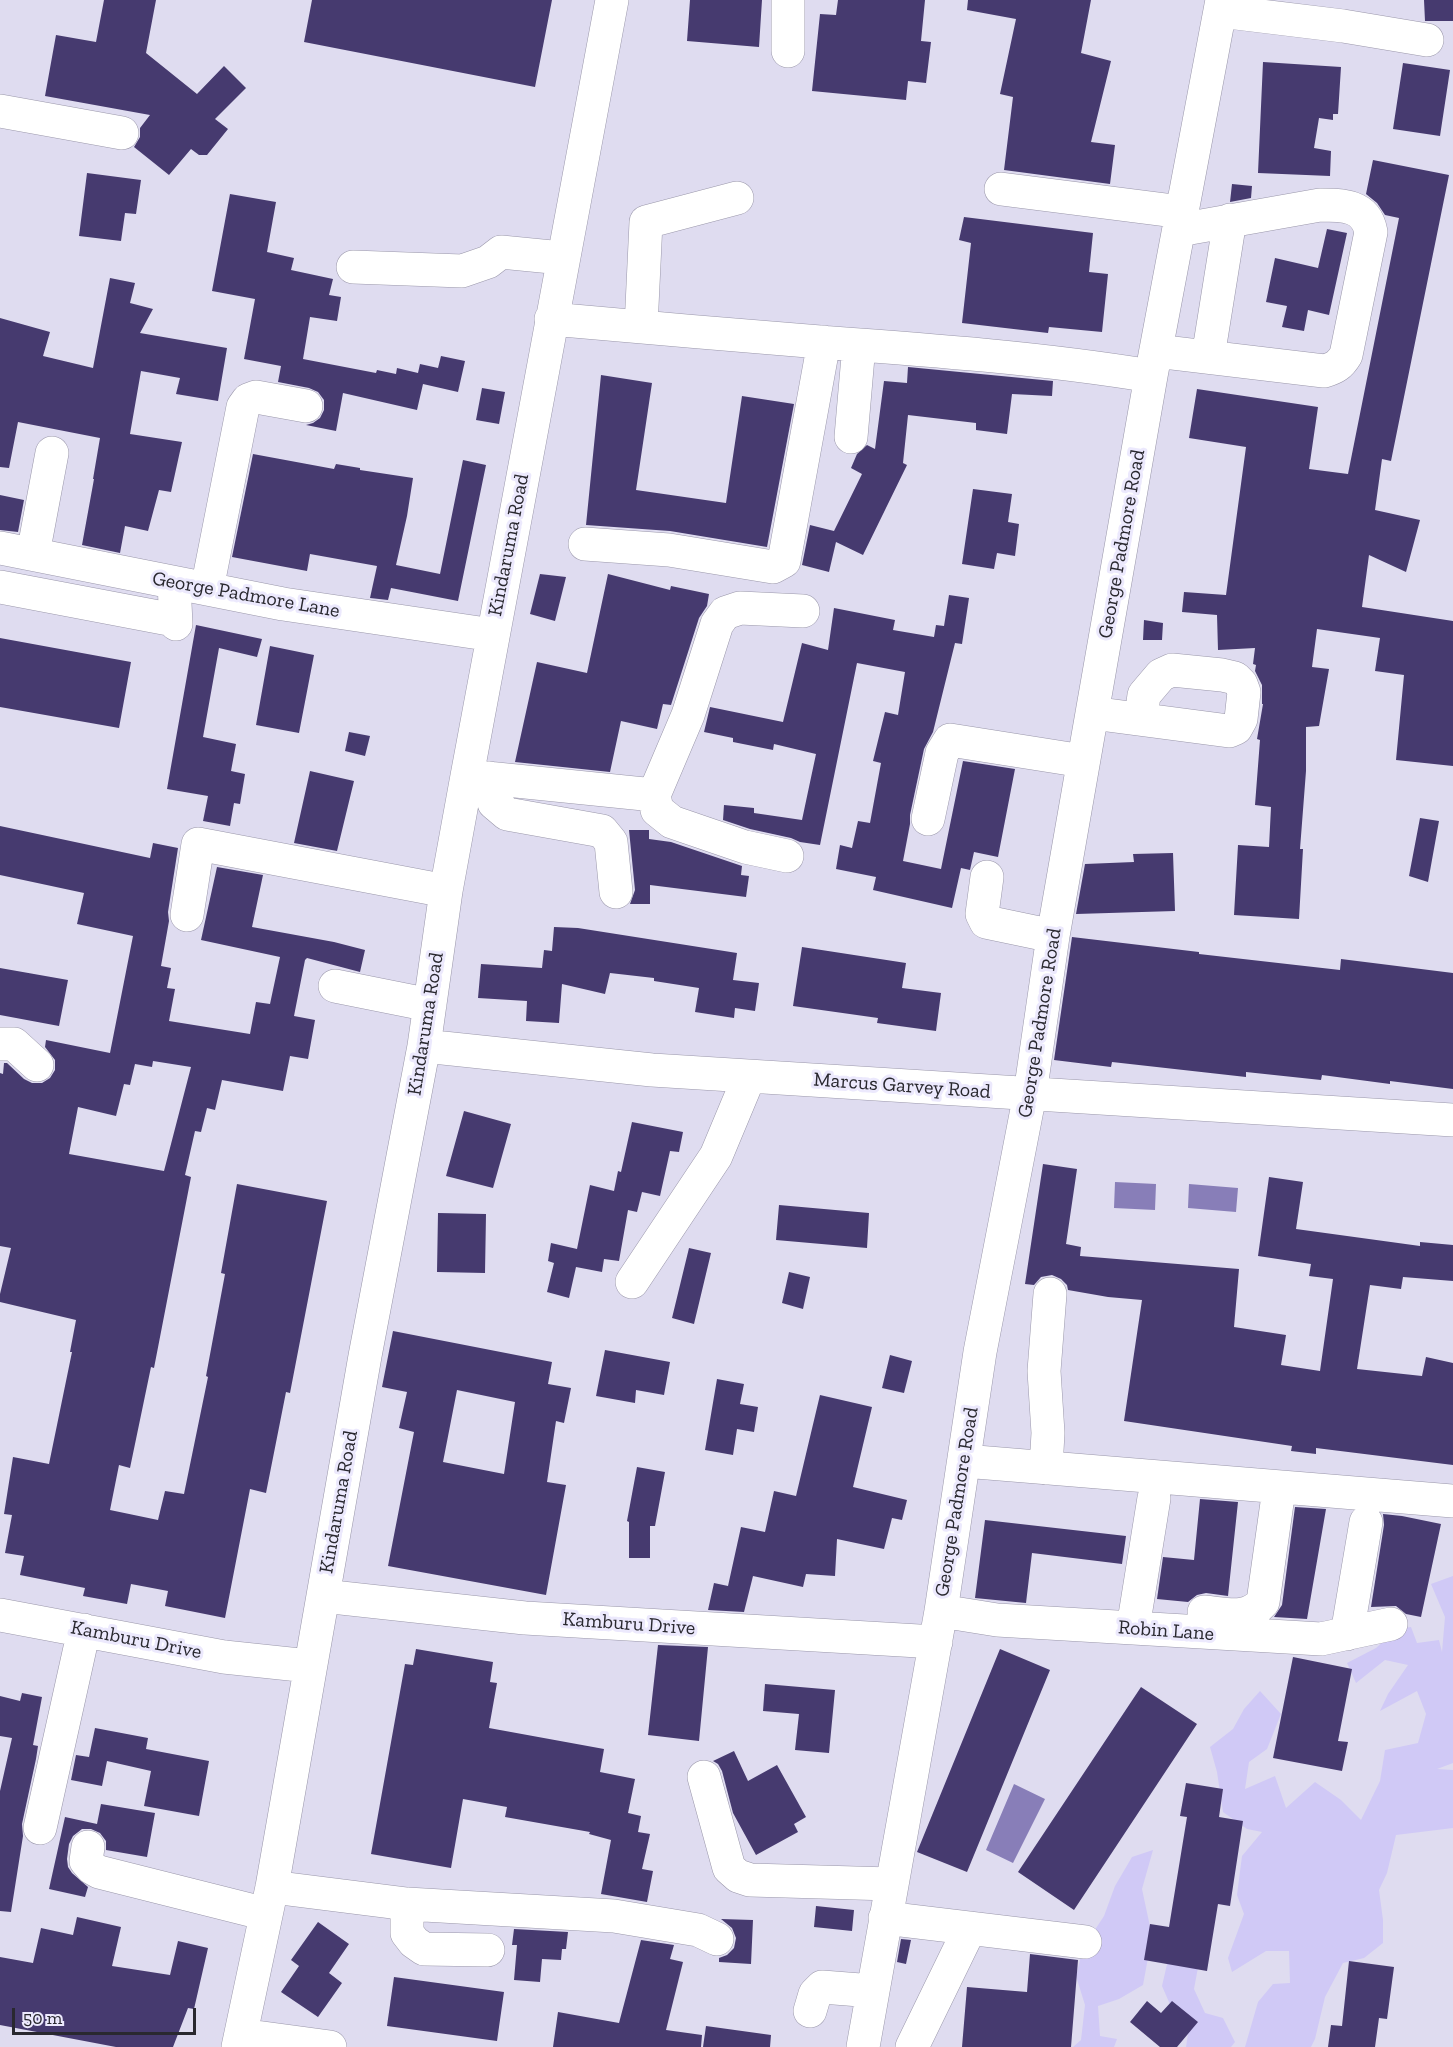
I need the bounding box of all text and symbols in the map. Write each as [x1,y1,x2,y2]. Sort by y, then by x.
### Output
street label: George Padmore Road [1094,448,1150,640]
street label: Kindaruma Road [483,472,535,618]
street label: George Padmore Lane [150,567,342,623]
street label: George Padmore Road [1013,926,1067,1120]
street label: Kindaruma Road [403,951,449,1097]
street label: Marcus Garvey Road [812,1068,992,1104]
street label: George Padmore Road [930,1405,984,1599]
street label: Kindaruma Road [315,1429,363,1575]
street label: Kamburu Drive [562,1607,696,1641]
street label: Kamburu Drive [68,1616,204,1664]
street label: Robin Lane [1117,1616,1215,1646]
scale bar [15,1996,200,2034]
text: 50 m [23,2007,62,2029]

